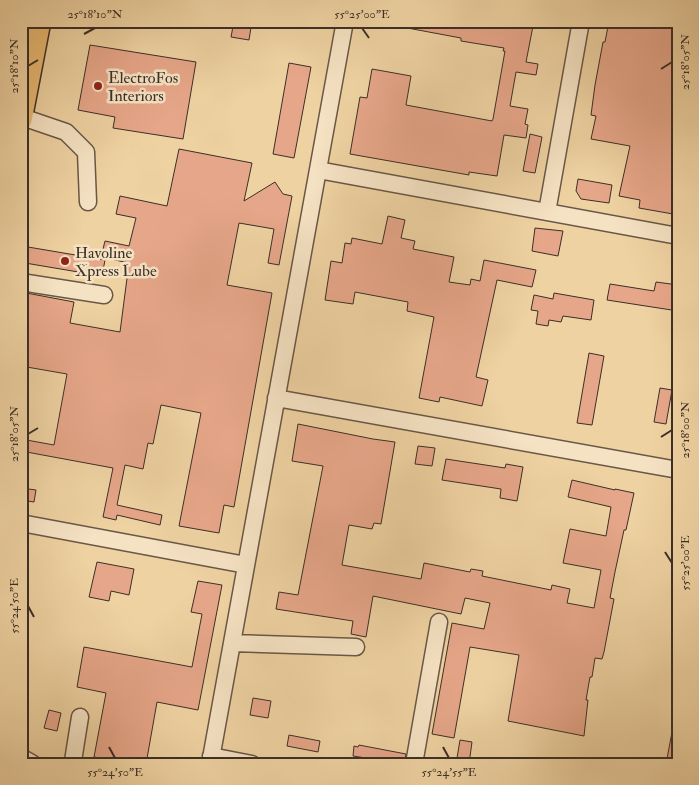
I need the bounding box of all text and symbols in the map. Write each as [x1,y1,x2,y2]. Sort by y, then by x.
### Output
text: 25°18'10"N [68,7,123,22]
text: 55°25'00"E [334,7,390,22]
text: 25°18'05"N [678,34,693,90]
text: 25°18'10"N [7,38,22,93]
place label: ElectroFos Interiors [108,68,178,106]
marker: ElectroFos Interiors [92,80,104,92]
place label: Havoline Xpress Lube [75,243,157,282]
marker: Havoline Xpress Lube [59,255,71,267]
text: 25°18'00"N [678,401,693,458]
text: 25°18'05"N [7,406,22,462]
text: 55°25'00"E [678,535,693,591]
text: 55°24'50"E [7,578,22,634]
text: 55°24'50"E [87,765,143,780]
text: 55°24'55"E [422,765,477,780]

